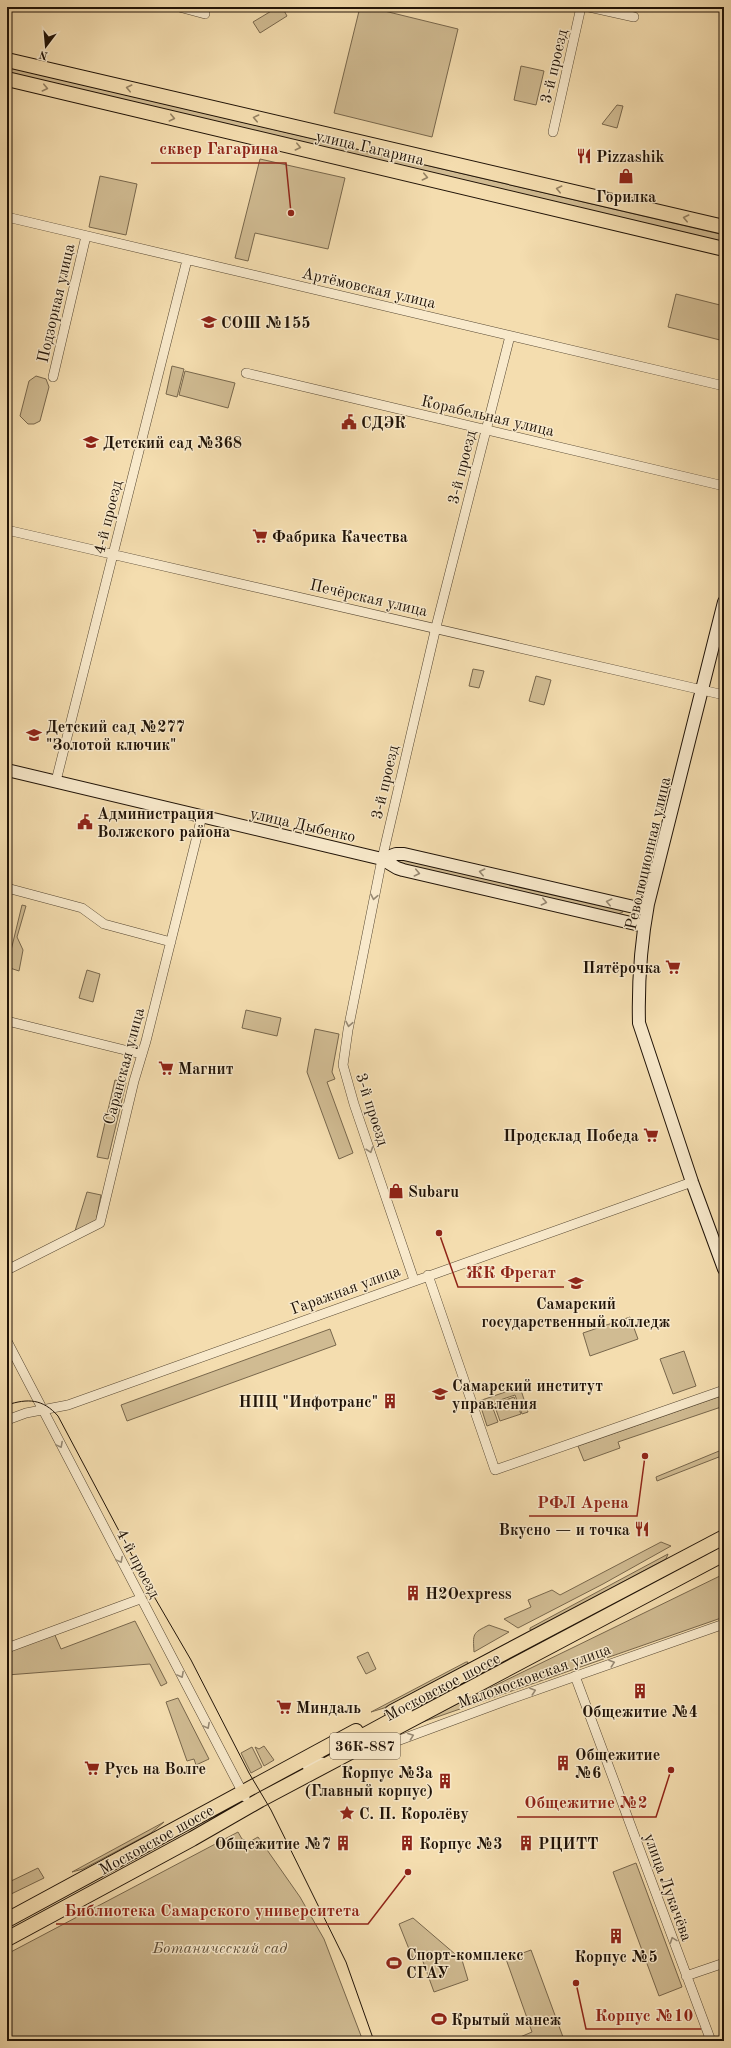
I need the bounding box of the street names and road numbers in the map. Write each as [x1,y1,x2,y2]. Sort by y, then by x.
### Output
street label: 3-й проезд [539,28,571,105]
street label: улица Гагарина [314,129,425,169]
street label: Подзорная улица [35,242,78,364]
street label: Артёмовская улица [300,266,437,312]
street label: Корабельная улица [419,394,556,440]
street label: 3-й проезд [446,429,480,506]
street label: 4-й проезд [92,479,126,556]
street label: Печёрская улица [308,578,429,620]
street label: 3-й проезд [370,744,402,821]
street label: Революционная улица [624,775,674,931]
street label: улица Дыбенко [248,806,357,846]
street label: Саранская улица [102,1006,148,1127]
street label: 3-й проезд [352,1071,390,1148]
street label: Гаражная улица [289,1264,403,1318]
street label: 4-й проезд [112,1527,162,1601]
street label: Маломосковская улица [456,1642,613,1712]
street label: Московское шоссе [383,1651,503,1725]
road number: 36К-887 [330,1733,400,1759]
street label: Московское шоссе [97,1803,217,1879]
street label: улица Лукачёва [640,1832,694,1944]

